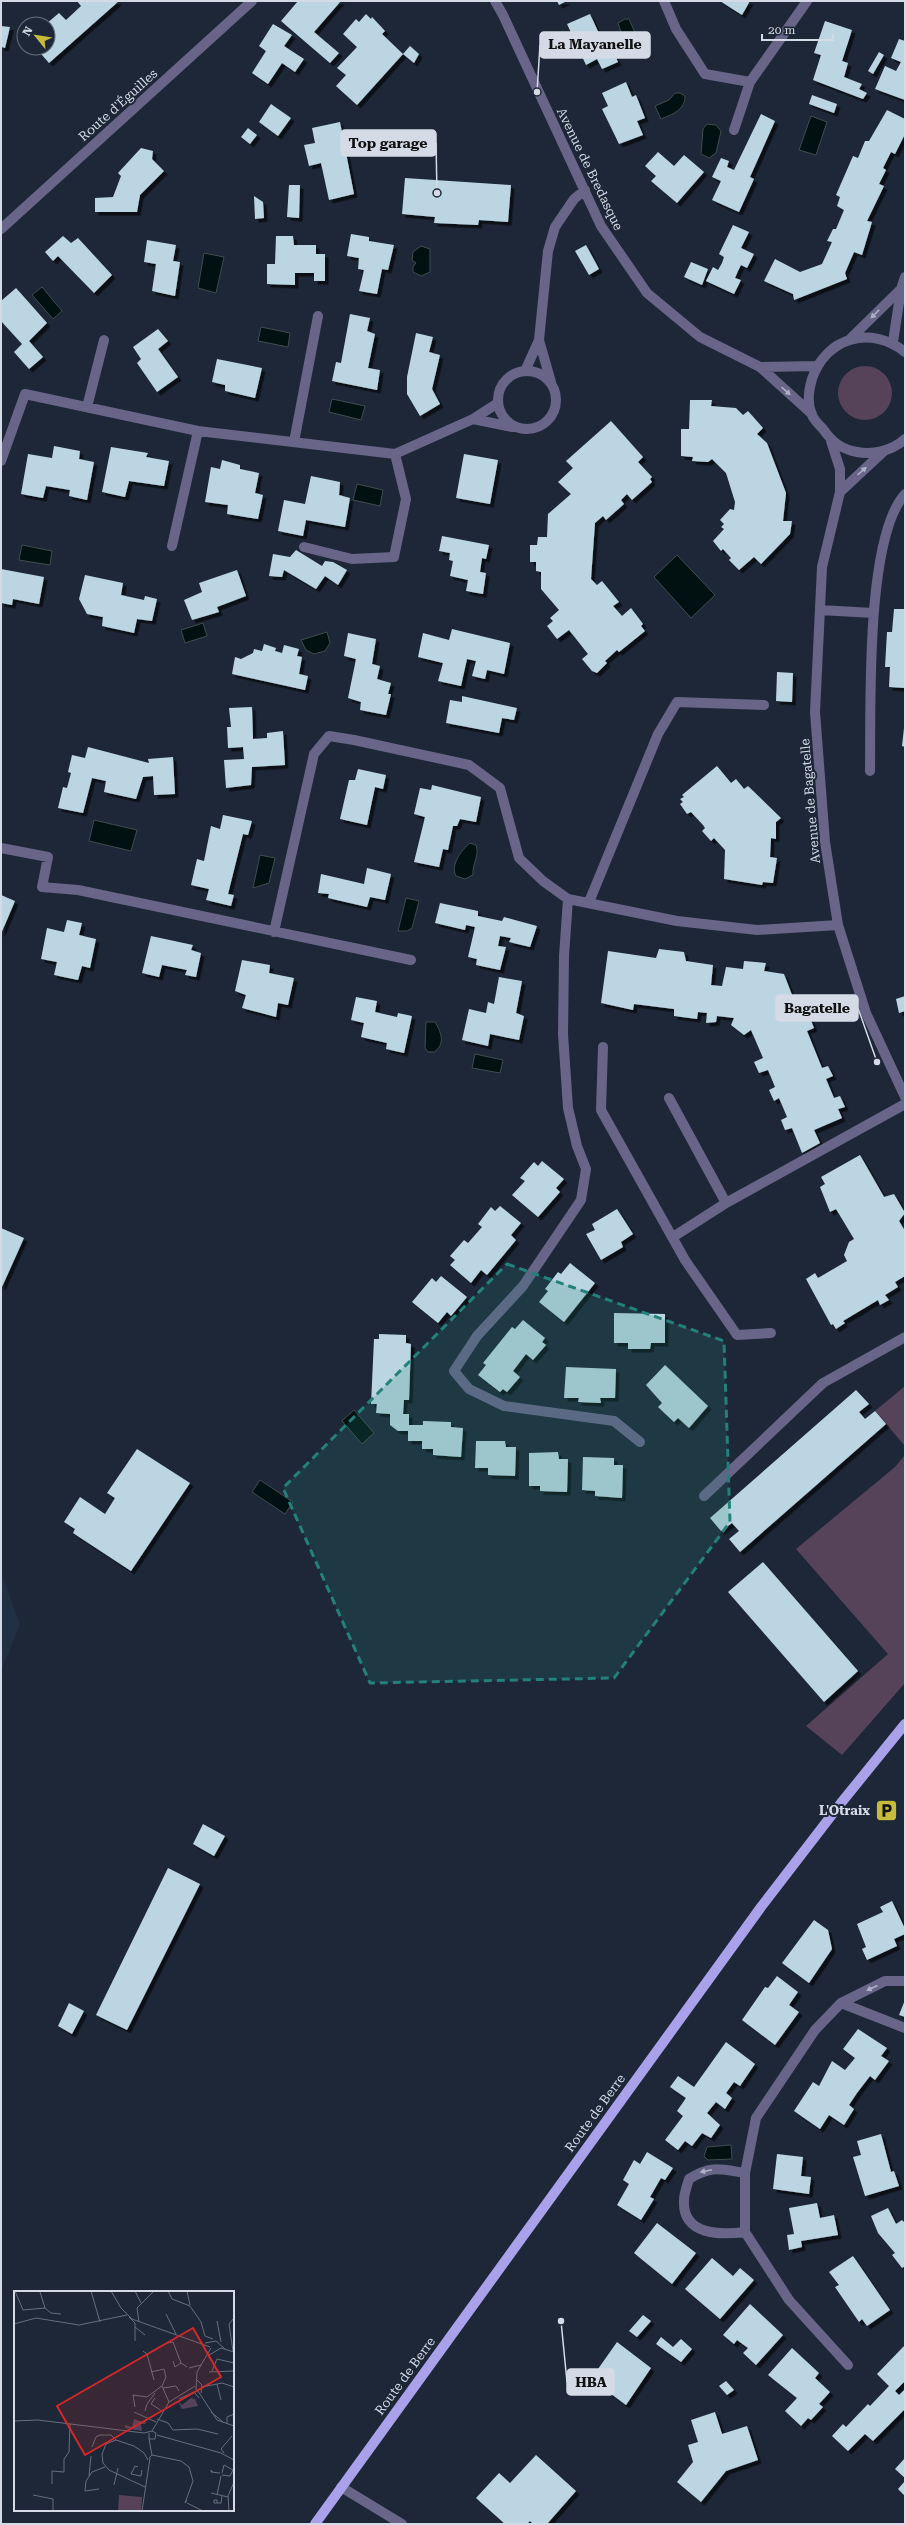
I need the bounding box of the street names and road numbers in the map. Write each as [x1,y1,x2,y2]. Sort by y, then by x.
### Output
street label: Route d'Éguilles [75,65,160,144]
street label: Avenue de Bredasque [554,105,626,233]
street label: Avenue de Bagatelle [797,738,823,864]
street label: Route de Berre [562,2071,628,2155]
street label: Route de Berre [372,2334,438,2418]

